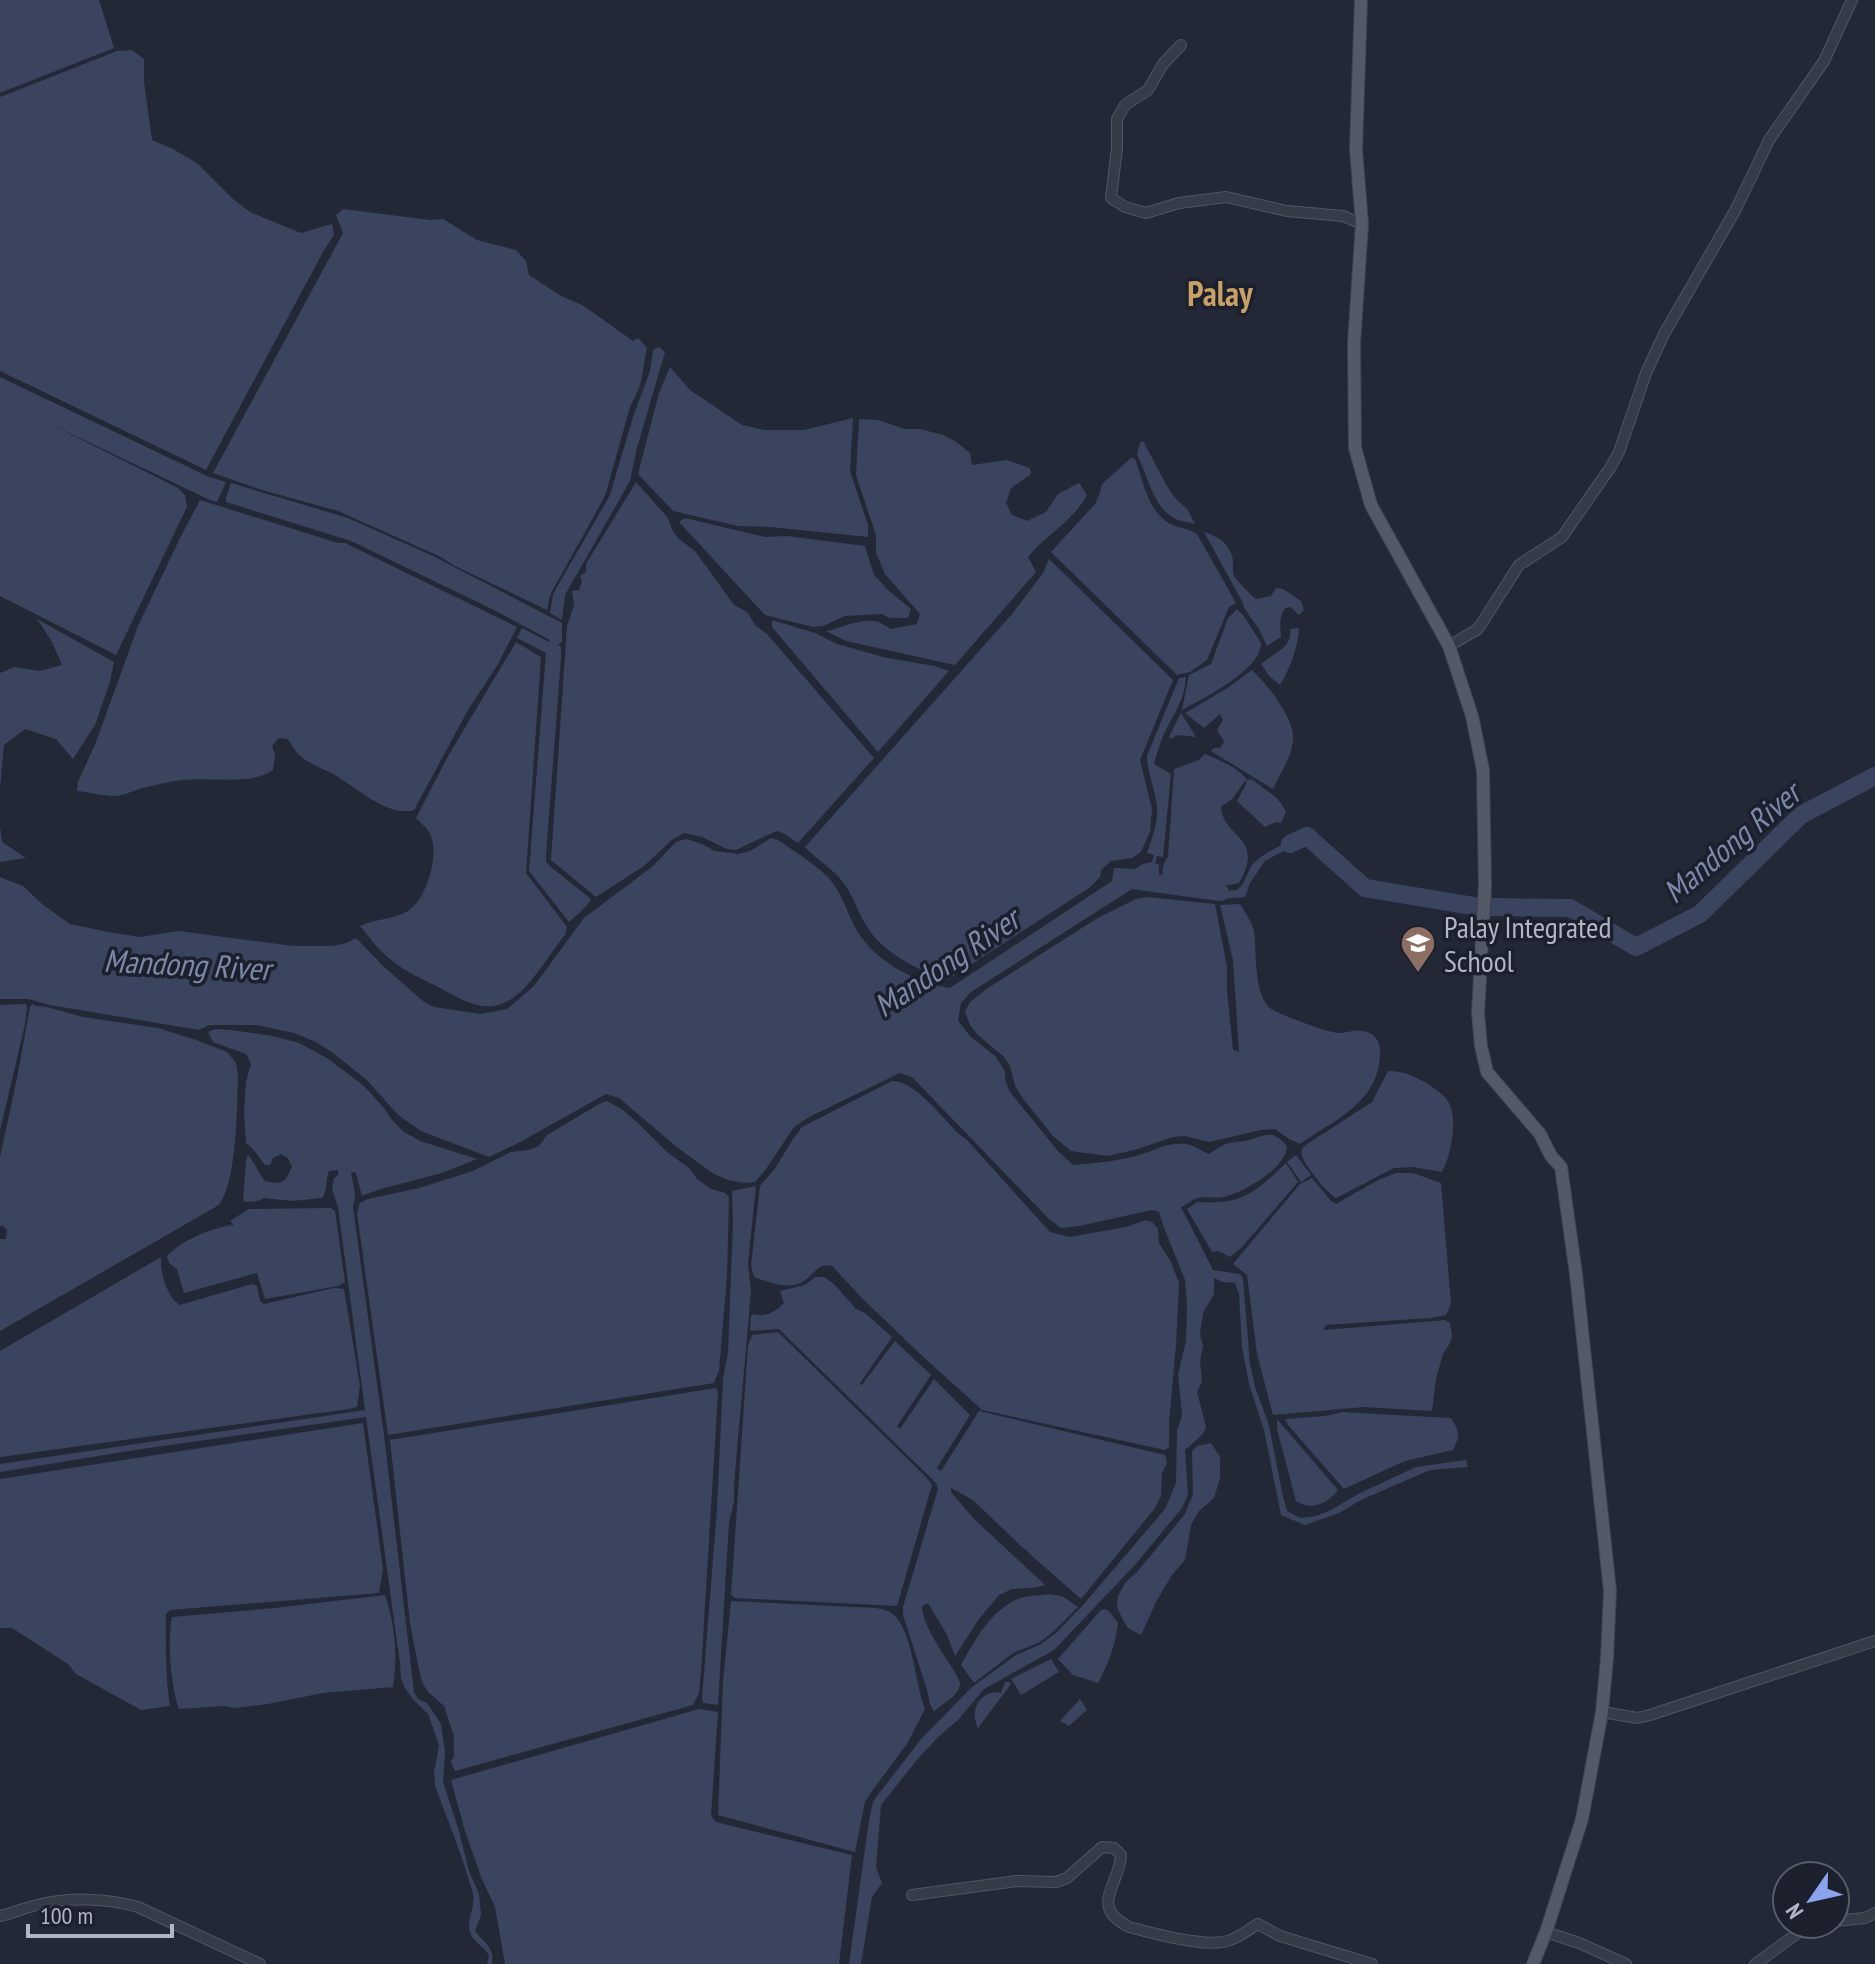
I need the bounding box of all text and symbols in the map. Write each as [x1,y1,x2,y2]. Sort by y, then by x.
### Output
district label: Palay [1187,271,1253,315]
water label: Mandong River [1654,770,1811,912]
water label: Mandong River [865,896,1030,1026]
place label: Palay Integrated School [1444,907,1611,980]
school or university icon: Palay Integrated School [1399,924,1437,974]
water label: Mandong River [103,939,275,990]
north arrow [1771,1860,1851,1940]
scale bar [28,1888,172,1938]
text: N [1779,1898,1809,1924]
text: 100 m [40,1900,93,1931]

